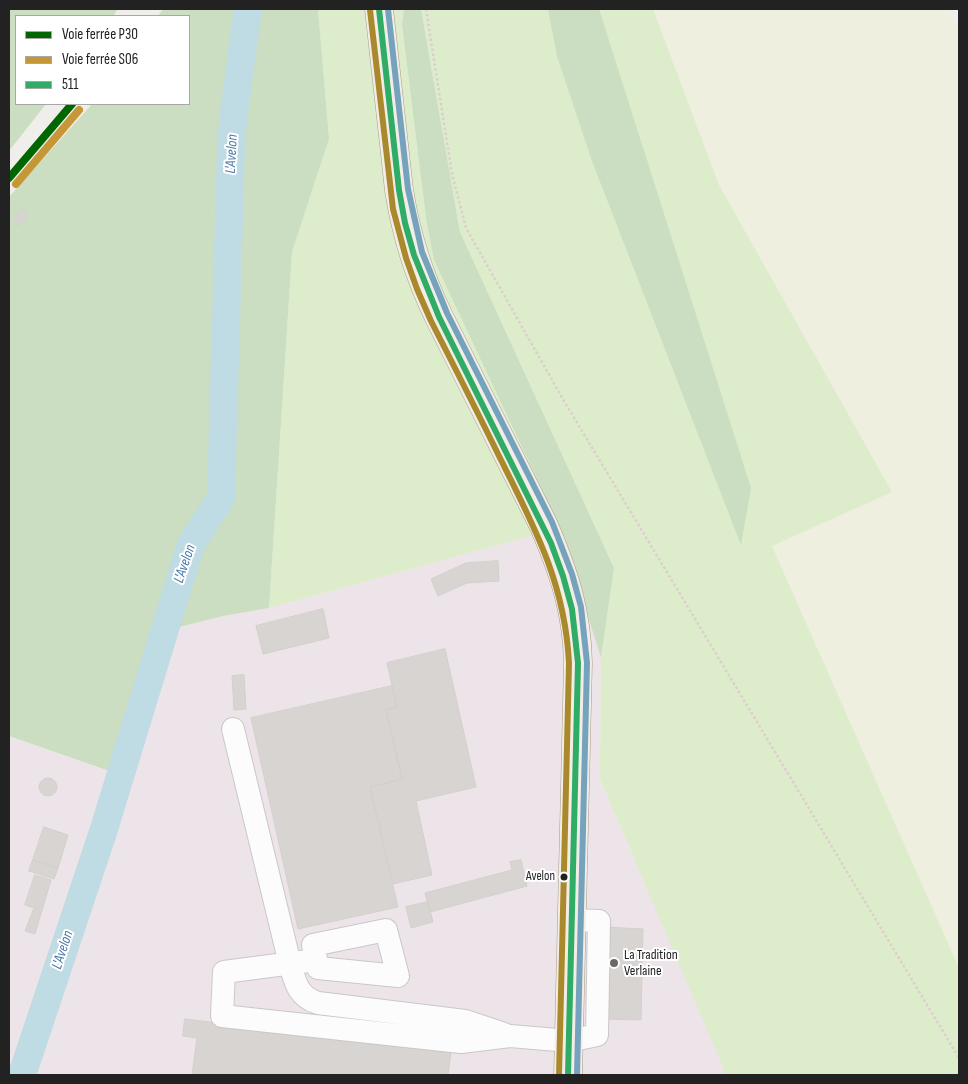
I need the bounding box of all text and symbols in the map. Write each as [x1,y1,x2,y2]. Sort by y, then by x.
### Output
legend [15,15,190,105]
text: Voie ferrée P30 [62,25,138,44]
text: Voie ferrée S06 [62,50,138,69]
text: 511 [62,75,79,94]
water label: L'Avelon [222,134,242,174]
water label: L'Avelon [170,542,200,586]
place label: Avelon [526,869,555,885]
marker: Avelon [559,872,569,882]
water label: L'Avelon [48,928,78,972]
place label: La Tradition Verlaine [624,947,678,980]
marker: La Tradition Verlaine [608,957,620,969]

